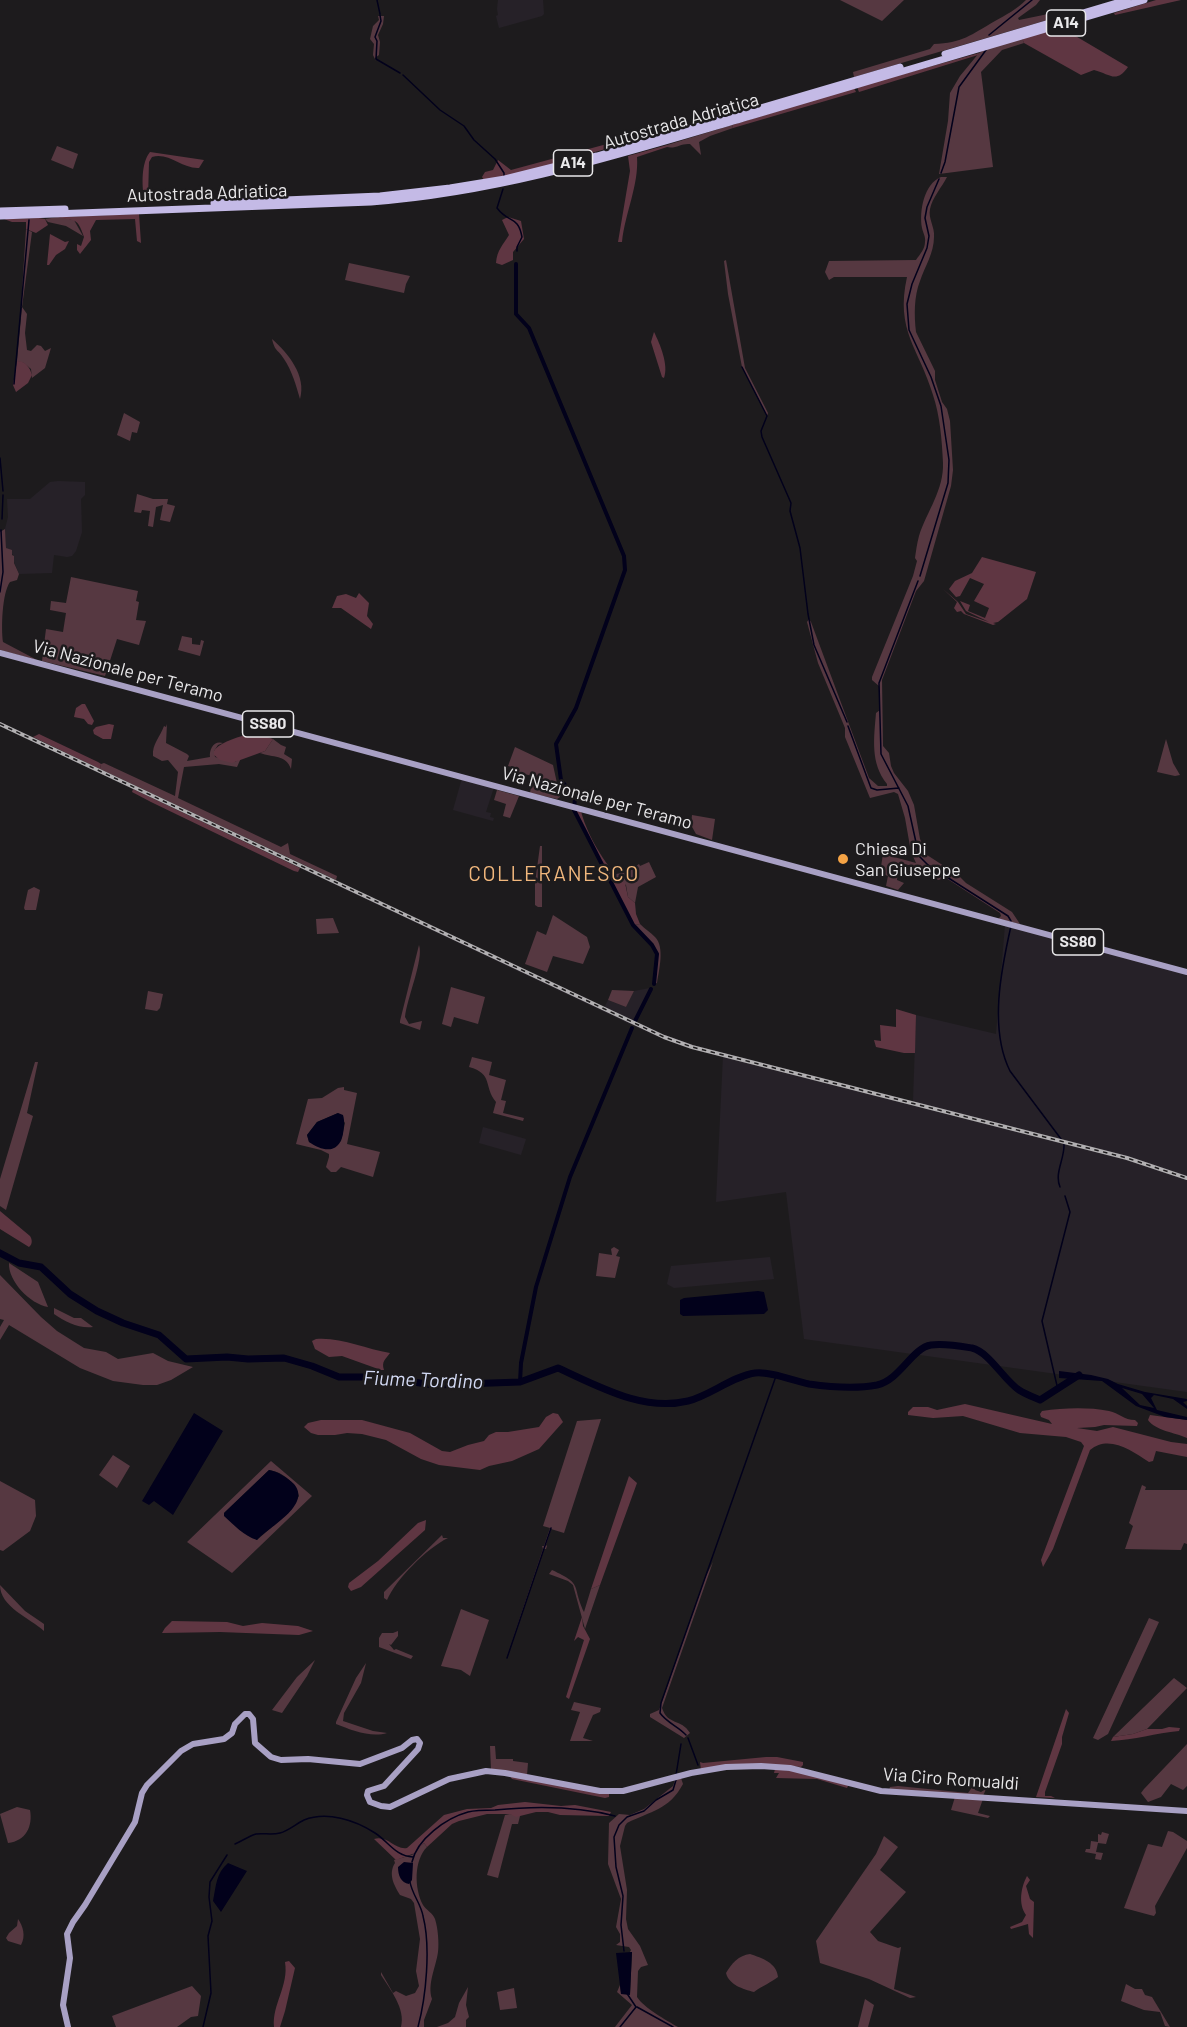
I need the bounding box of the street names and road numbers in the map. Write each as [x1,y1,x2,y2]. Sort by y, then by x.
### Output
road number: A14 [1046,10,1086,36]
street label: Autostrada Adriatica [601,88,761,154]
road number: A14 [554,150,592,176]
street label: Autostrada Adriatica [126,179,288,207]
street label: Via Nazionale per Teramo [30,635,226,707]
road number: SS80 [242,711,294,737]
street label: Via Nazionale per Teramo [499,762,695,834]
road number: SS80 [1052,929,1104,955]
street label: Via Ciro Romualdi [882,1763,1020,1795]

